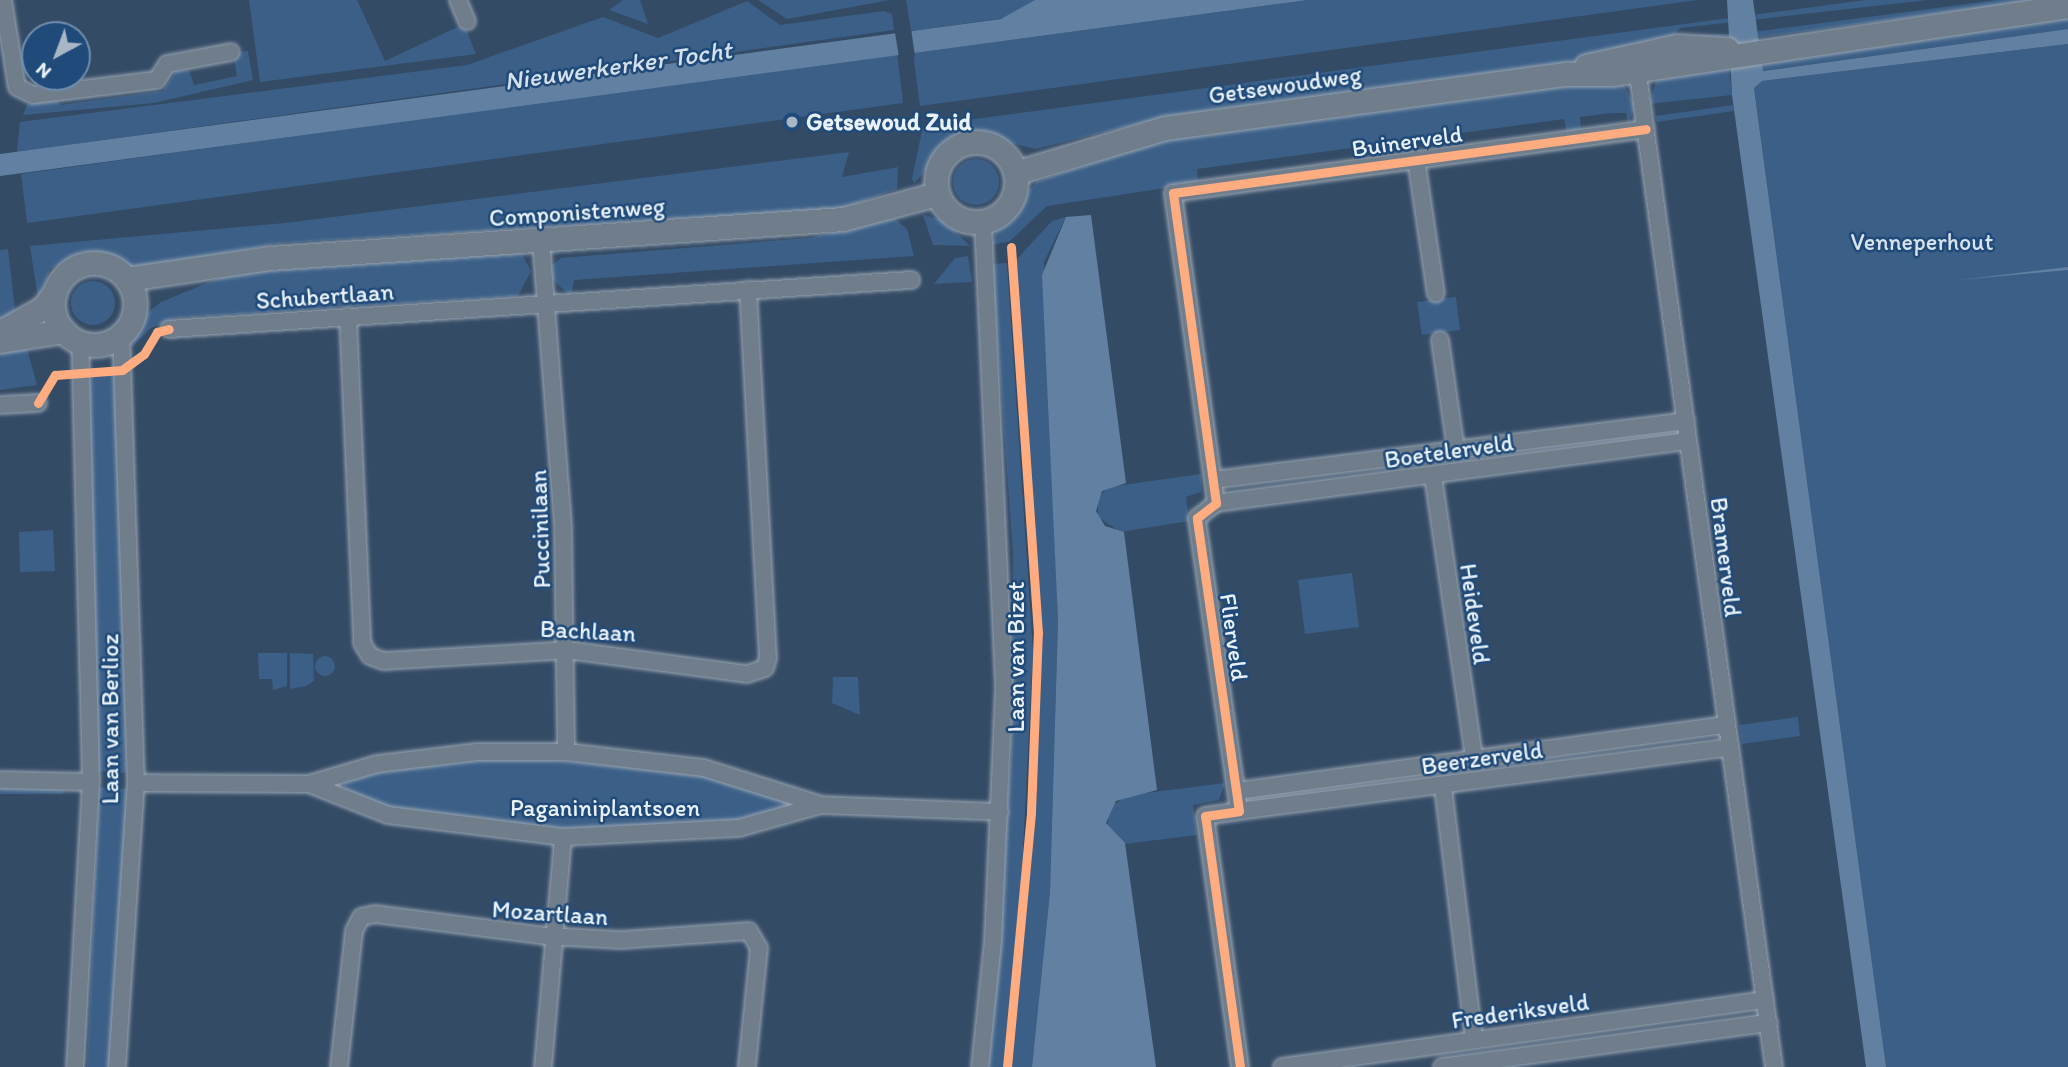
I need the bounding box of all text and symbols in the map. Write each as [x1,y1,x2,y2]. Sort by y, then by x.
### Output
north arrow [21,21,91,91]
water label: Nieuwerkerker Tocht [502,35,734,97]
text: N [31,58,56,84]
street label: Getsewoudweg [1207,60,1363,110]
place label: Getsewoud Zuid [806,108,972,136]
marker: Getsewoud Zuid [784,114,800,130]
street label: Buinerveld [1350,119,1464,163]
street label: Componistenweg [488,191,666,233]
park label: Venneperhout [1851,228,1993,256]
street label: Schubertlaan [255,277,395,315]
street label: Boetelerveld [1383,428,1515,474]
street label: Puccinilaan [524,469,556,589]
street label: Bramerveld [1704,496,1748,618]
street label: Heideveld [1454,562,1496,666]
street label: Laan van Bizet [1002,582,1030,732]
street label: Flierveld [1214,591,1254,683]
street label: Bachlaan [539,614,637,648]
street label: Laan van Berlioz [96,634,124,804]
street label: Beerzerveld [1419,735,1545,781]
street label: Paganiniplantsoen [510,794,700,822]
street label: Mozartlaan [491,895,609,931]
street label: Frederiksveld [1450,987,1590,1035]

